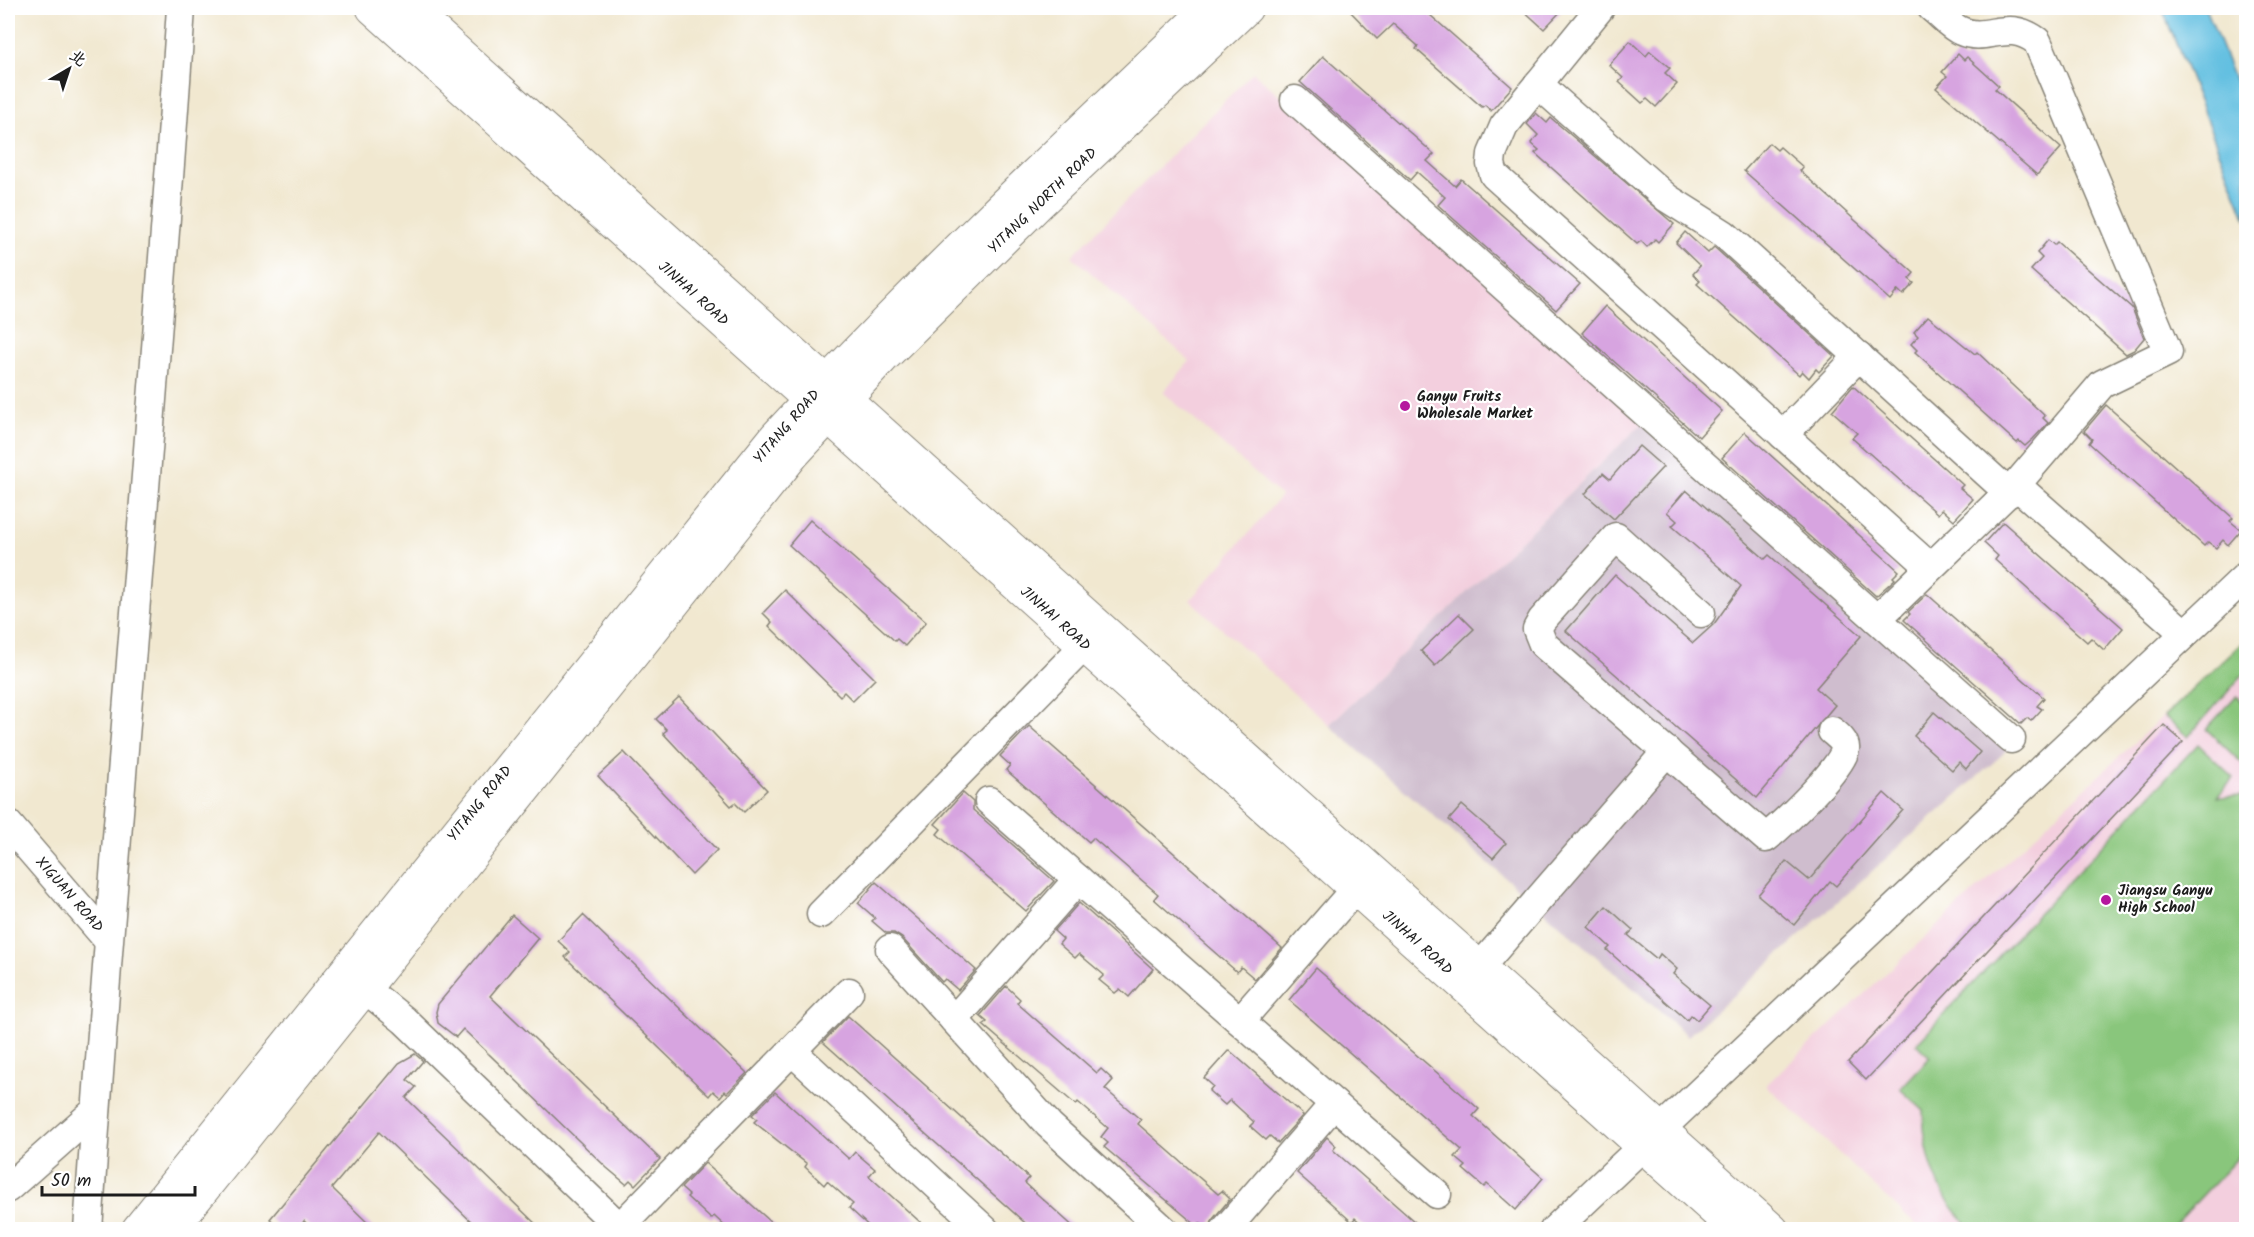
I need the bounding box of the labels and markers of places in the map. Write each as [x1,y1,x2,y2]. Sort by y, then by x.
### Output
place label: Ganyu Fruits Wholesale Market [1417,385,1533,426]
marker: Ganyu Fruits Wholesale Market [1398,399,1412,413]
place label: Jiangsu Ganyu High School [2118,879,2213,920]
marker: Jiangsu Ganyu High School [2099,893,2113,907]

